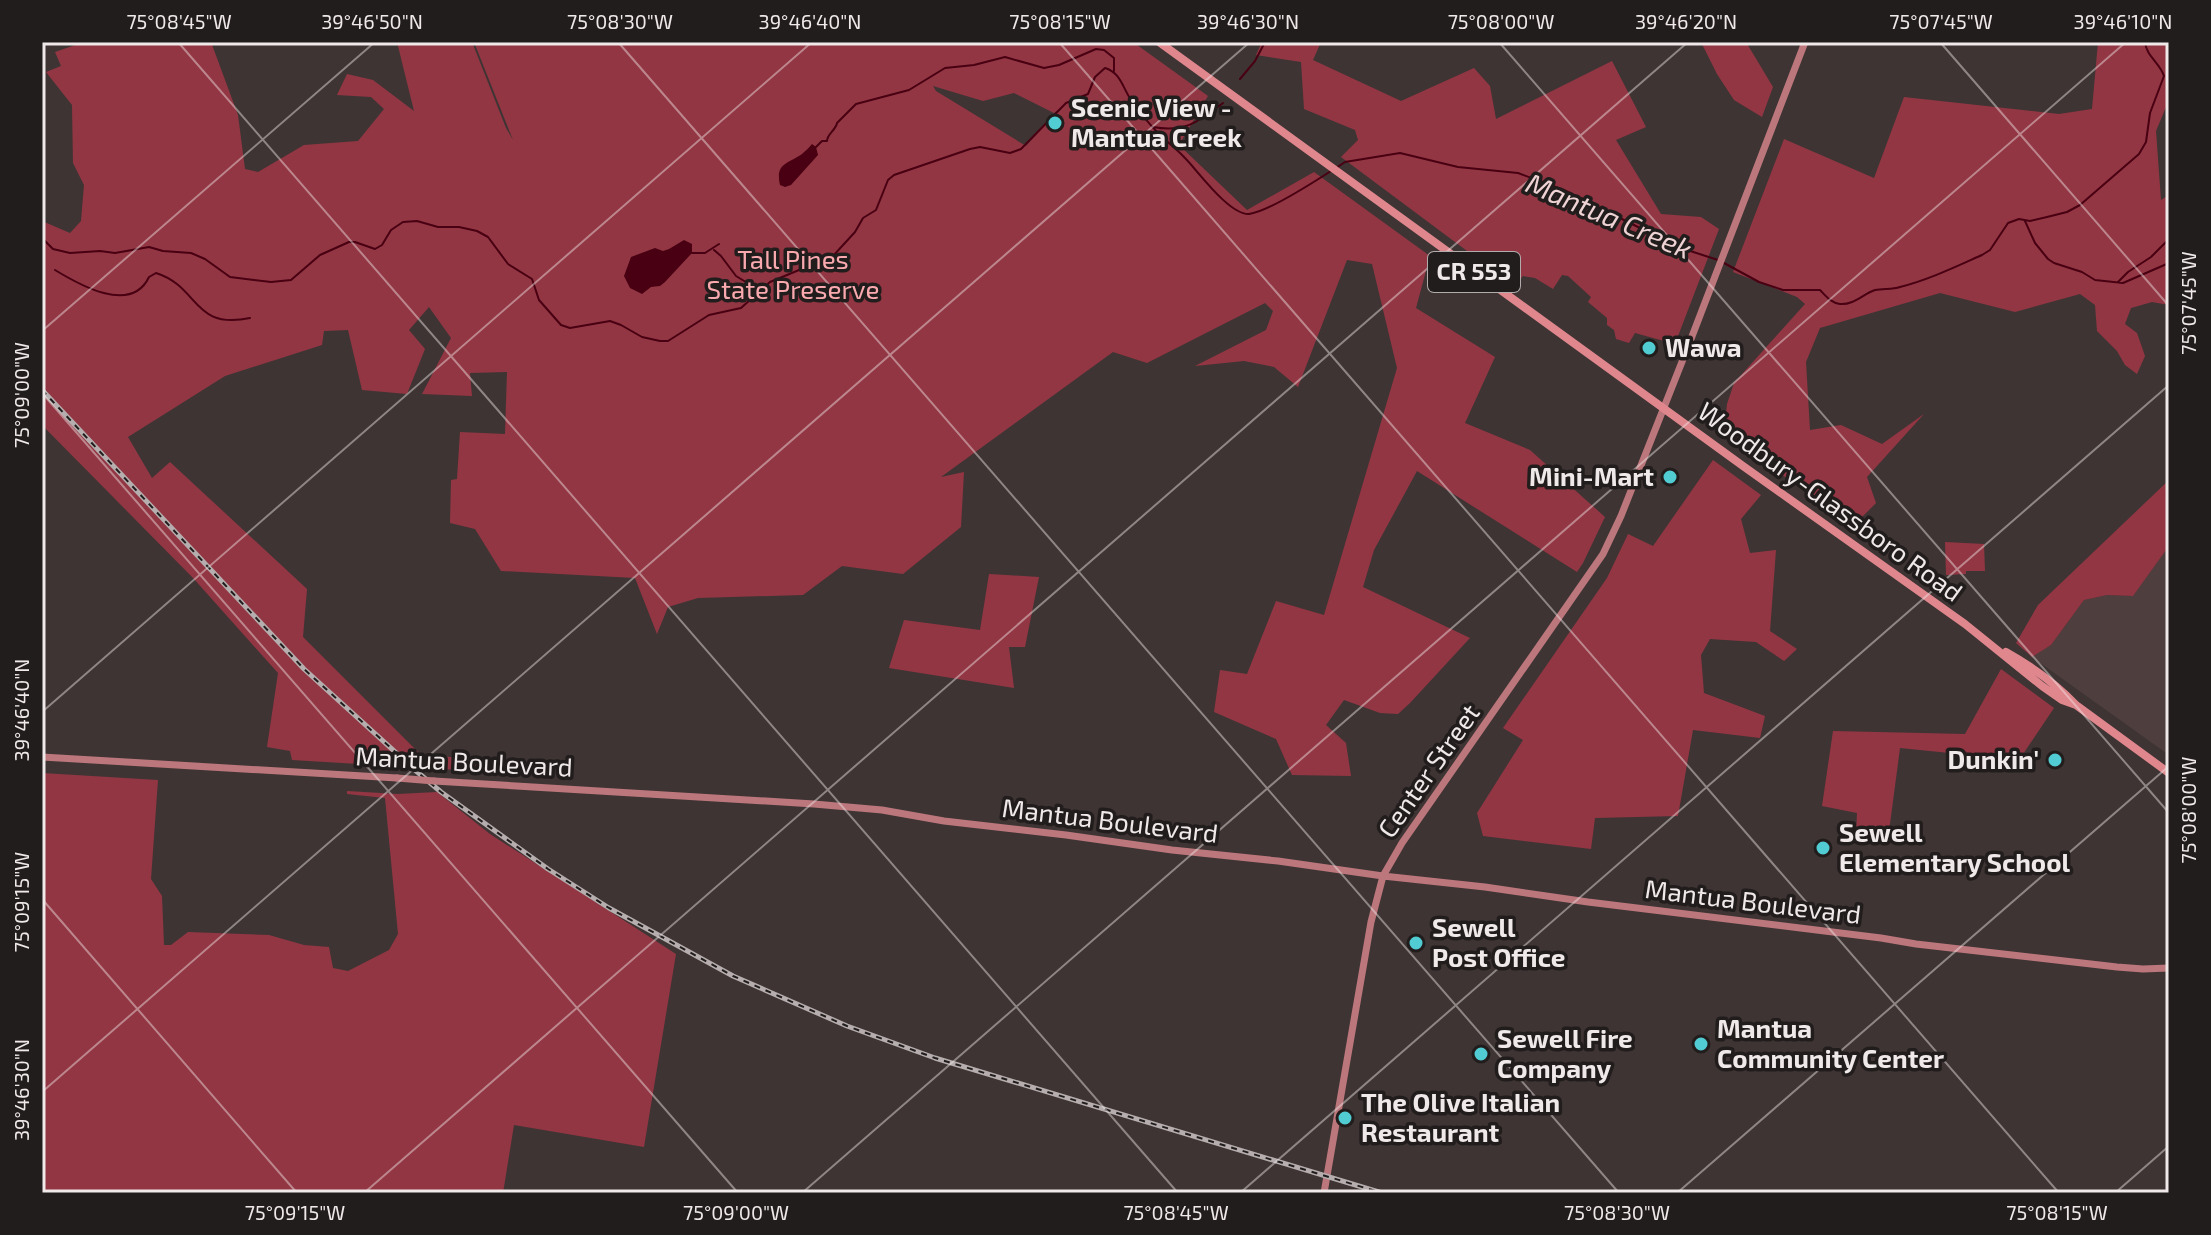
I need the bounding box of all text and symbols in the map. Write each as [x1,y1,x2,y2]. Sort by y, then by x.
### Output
text: 75°08'45"W [126,9,232,33]
text: 39°46'50"N [321,9,423,33]
text: 75°08'30"W [567,9,673,33]
text: 39°46'40"N [759,9,861,33]
text: 75°08'15"W [1009,9,1111,33]
text: 39°46'30"N [1197,9,1299,33]
text: 75°08'00"W [1448,9,1554,33]
text: 39°46'20"N [1635,9,1737,33]
text: 75°07'45"W [1889,9,1993,33]
text: 39°46'10"N [2074,9,2172,33]
place label: Scenic View - Mantua Creek [1071,91,1242,152]
marker: Scenic View - Mantua Creek [1046,114,1064,132]
water label: Mantua Creek [1521,165,1697,265]
park label: Tall Pines State Preserve [707,243,879,304]
text: 75°07'45"W [2176,251,2200,355]
road number: CR 553 [1428,252,1520,292]
place label: Wawa [1665,331,1742,362]
marker: Wawa [1640,339,1658,357]
text: 75°09'00"W [9,342,33,448]
street label: Woodbury-Glassboro Road [1693,395,1969,607]
place label: Mini-Mart [1529,460,1654,491]
marker: Mini-Mart [1661,468,1679,486]
text: 39°46'40"N [9,659,33,761]
street label: Center Street [1370,697,1485,843]
street label: Mantua Boulevard [355,739,573,782]
place label: Dunkin' [1948,743,2039,774]
marker: Dunkin' [2046,751,2064,769]
text: 75°08'00"W [2176,757,2200,863]
street label: Mantua Boulevard [1000,791,1220,848]
place label: Sewell Elementary School [1839,816,2071,878]
marker: Sewell Elementary School [1814,839,1832,857]
text: 75°09'15"W [9,852,33,952]
street label: Mantua Boulevard [1643,872,1863,929]
place label: Sewell Post Office [1432,911,1565,972]
marker: Sewell Post Office [1407,934,1425,952]
place label: Mantua Community Center [1717,1012,1944,1074]
place label: Sewell Fire Company [1497,1022,1633,1084]
marker: Mantua Community Center [1692,1035,1710,1053]
text: 39°46'30"N [9,1039,33,1141]
marker: Sewell Fire Company [1472,1045,1490,1063]
place label: The Olive Italian Restaurant [1361,1086,1560,1147]
marker: The Olive Italian Restaurant [1336,1109,1354,1127]
text: 75°09'15"W [245,1200,345,1224]
text: 75°09'00"W [683,1200,789,1224]
text: 75°08'45"W [1123,1200,1229,1224]
text: 75°08'30"W [1564,1200,1670,1224]
text: 75°08'15"W [2006,1200,2108,1224]

